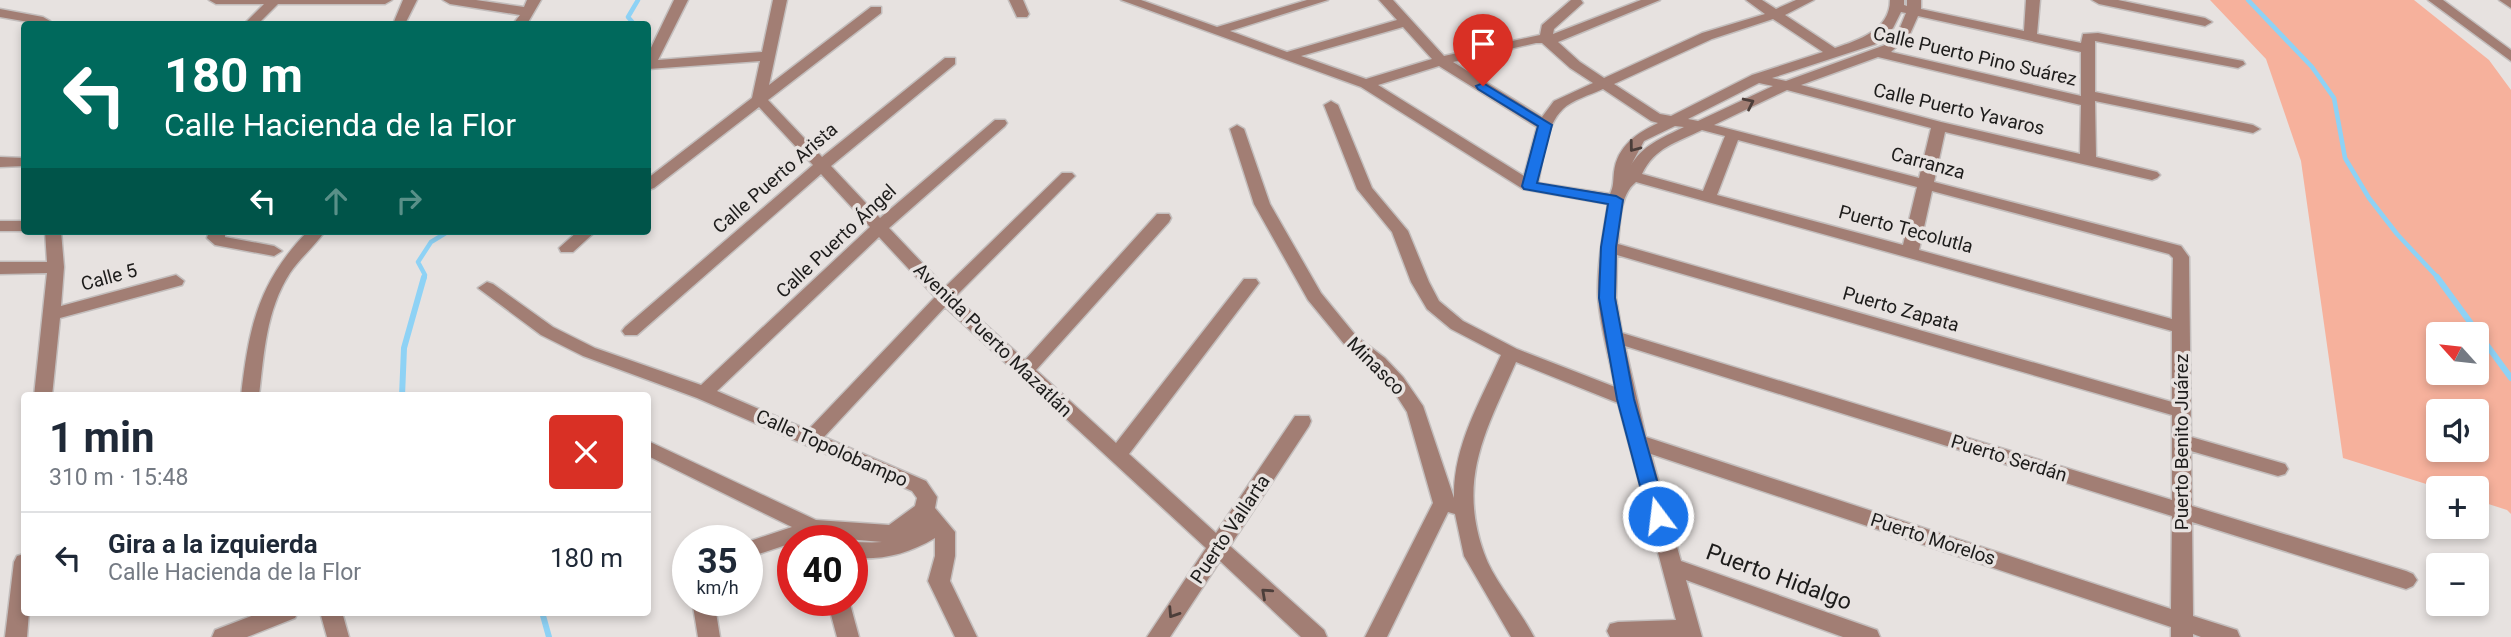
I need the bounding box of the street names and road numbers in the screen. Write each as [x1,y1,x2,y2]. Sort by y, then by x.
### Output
street label: Calle Puerto Pino Suárez [1871,21,2079,91]
street label: Calle Puerto Yavaros [1871,78,2047,140]
street label: Calle Puerto Arista [708,118,842,238]
street label: Carranza [1888,142,1968,184]
street label: Calle Puerto Ángel [771,179,901,303]
street label: Puerto Tecolutla [1836,200,1976,258]
street label: Calle 5 [78,258,140,296]
street label: Avenida Puerto Mazatlán [909,258,1077,422]
street label: Puerto Zapata [1840,281,1962,337]
street label: Minasco [1342,332,1410,400]
street label: Puerto Benito Juárez [2170,354,2193,530]
street label: Calle Topolobampo [753,404,911,492]
street label: Puerto Serdán [1948,429,2070,487]
street label: Puerto Vallarta [1185,470,1275,588]
street label: Puerto Morelos [1868,508,1998,570]
street label: Puerto Hidalgo [1703,538,1855,616]

